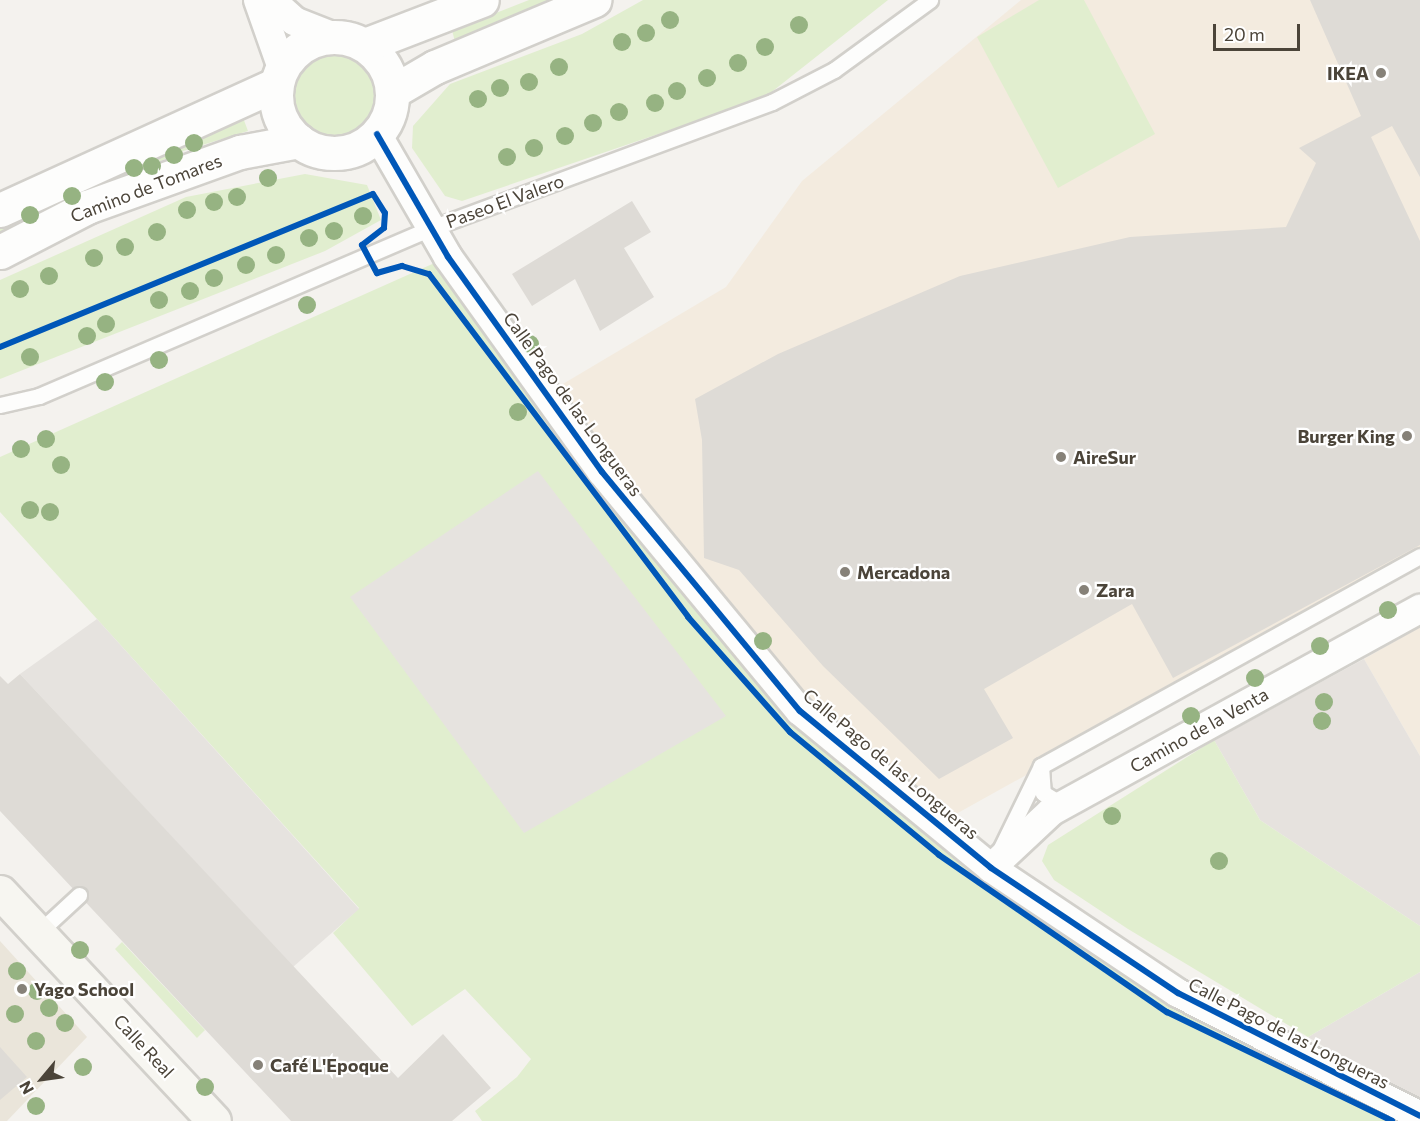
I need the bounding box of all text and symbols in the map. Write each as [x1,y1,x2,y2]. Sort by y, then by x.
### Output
scale bar [1216,12,1303,50]
text: 20 m [1224,23,1265,45]
place label: IKEA [1327,62,1369,84]
marker: IKEA [1374,66,1388,80]
street label: Camino de Tomares [67,149,225,227]
street label: Paseo El Valero [443,170,567,232]
street label: Calle Pago de las Longueras [499,308,647,500]
place label: Burger King [1297,425,1395,447]
marker: Burger King [1400,429,1414,443]
place label: AireSur [1073,446,1136,468]
marker: AireSur [1054,450,1068,464]
place label: Mercadona [857,561,950,583]
marker: Mercadona [838,565,852,579]
place label: Zara [1096,579,1135,601]
marker: Zara [1077,583,1091,597]
street label: Camino de la Venta [1126,683,1272,777]
street label: Calle Pago de las Longueras [799,684,983,844]
street label: Calle Pago de las Longueras [1185,973,1393,1093]
place label: Yago School [34,978,134,1000]
marker: Yago School [15,982,29,996]
street label: Calle Real [109,1010,179,1082]
north arrow [12,1049,72,1109]
place label: Café L'Epoque [270,1054,389,1076]
marker: Café L'Epoque [251,1058,265,1072]
text: N [15,1078,37,1098]

